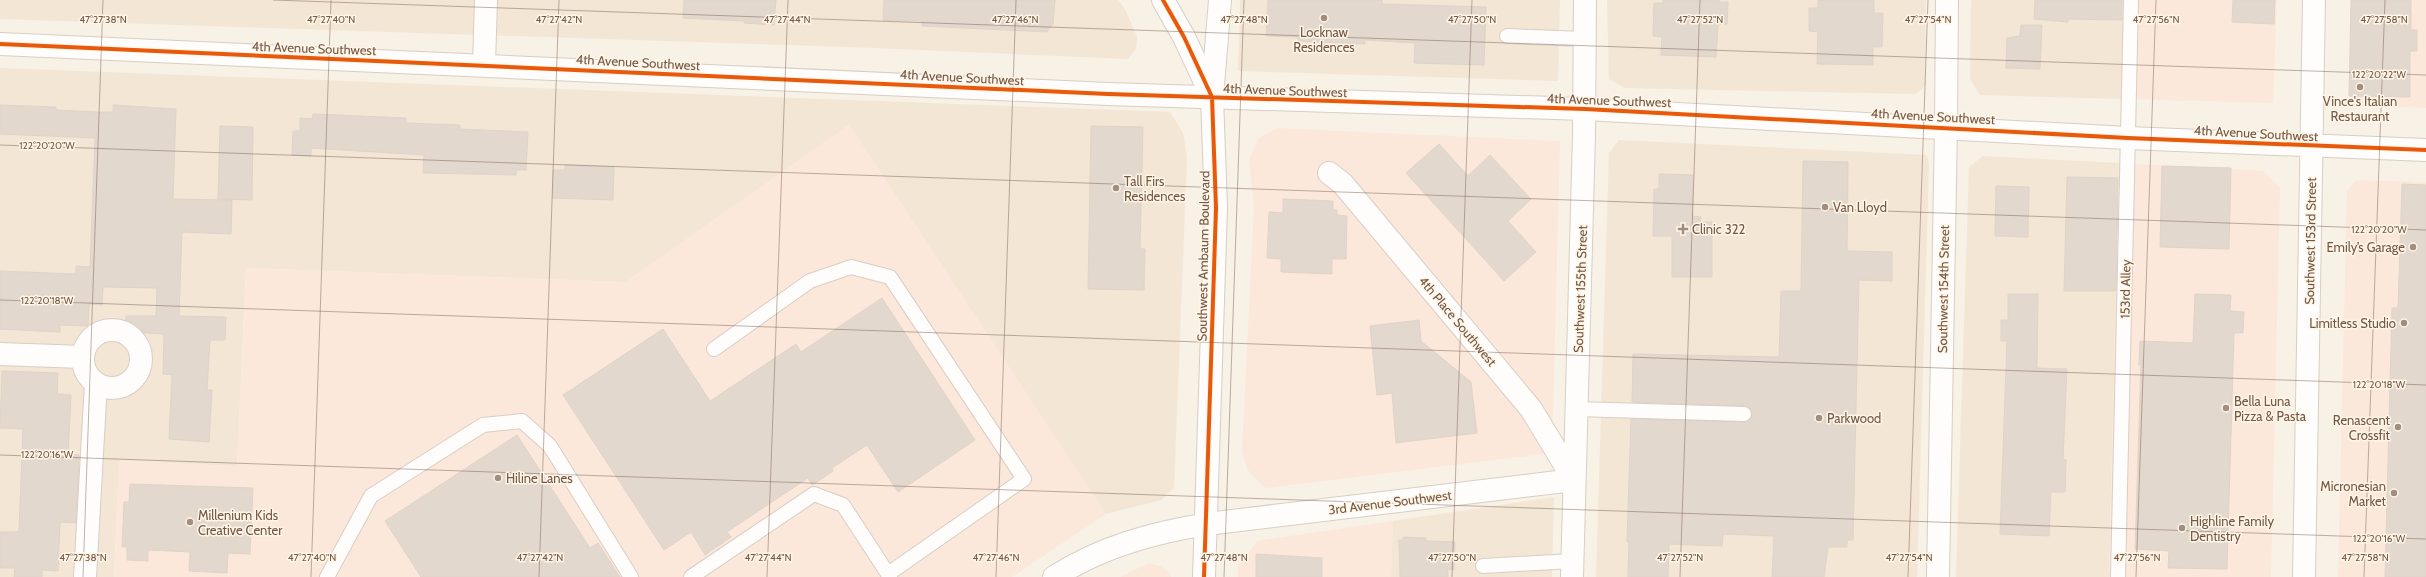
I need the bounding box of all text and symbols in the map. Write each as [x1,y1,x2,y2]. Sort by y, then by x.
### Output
text: 47°27'38"N [79,13,127,26]
text: 47°27'40"N [307,13,355,26]
text: 47°27'42"N [536,13,582,26]
text: 47°27'44"N [763,13,811,26]
text: 47°27'46"N [991,13,1039,26]
text: 47°27'48"N [1220,13,1268,26]
marker: Locknaw Residences [1319,13,1329,23]
text: 47°27'50"N [1448,13,1496,26]
text: 47°27'52"N [1677,13,1723,26]
text: 47°27'54"N [1904,13,1952,26]
text: 47°27'56"N [2132,13,2180,26]
text: 47°27'58"N [2360,13,2408,26]
place label: Locknaw Residences [1293,24,1355,55]
street label: 4th Avenue Southwest [251,38,377,58]
street label: 4th Avenue Southwest [575,51,701,73]
street label: 4th Avenue Southwest [899,66,1025,88]
text: 122°20'22"W [2352,68,2406,81]
street label: 4th Avenue Southwest [1222,80,1348,100]
marker: Vince's Italian Restaurant [2355,82,2365,92]
street label: 4th Avenue Southwest [1546,90,1672,110]
place label: Vince's Italian Restaurant [2323,93,2397,124]
street label: 4th Avenue Southwest [1870,105,1996,127]
street label: 4th Avenue Southwest [2193,122,2319,144]
text: 122°20'20"W [19,139,75,152]
street label: Southwest Ambaum Boulevard [1194,171,1212,341]
place label: Tall Firs Residences [1124,173,1186,204]
street label: Southwest 153rd Street [2301,177,2319,305]
marker: Tall Firs Residences [1111,183,1121,193]
place label: Van Lloyd [1833,199,1887,215]
marker: Van Lloyd [1820,202,1830,212]
place label: Clinic 322 [1692,221,1746,237]
marker: Clinic 322 [1677,223,1689,235]
text: 122°20'20"W [2351,223,2407,236]
street label: Southwest 155th Street [1570,224,1590,353]
street label: Southwest 154th Street [1934,224,1952,353]
place label: Emily’s Garage [2327,239,2405,255]
marker: Emily’s Garage [2408,242,2418,252]
street label: 153rd Alley [2116,259,2134,319]
street label: 4th Place Southwest [1416,273,1501,370]
text: 122°20'18"W [21,294,74,307]
place label: Limitless Studio [2309,315,2396,331]
marker: Limitless Studio [2399,318,2409,328]
text: 122°20'18"W [2353,378,2406,391]
place label: Bella Luna Pizza & Pasta [2234,393,2307,424]
marker: Bella Luna Pizza & Pasta [2221,403,2231,413]
place label: Parkwood [1827,410,1881,426]
place label: Renascent Crossfit [2333,412,2391,443]
marker: Parkwood [1814,413,1824,423]
marker: Renascent Crossfit [2393,422,2403,432]
text: 122°20'16"W [21,448,74,461]
place label: Hiline Lanes [506,470,573,486]
marker: Hiline Lanes [493,473,503,483]
place label: Micronesian Market [2320,478,2387,509]
street label: 3rd Avenue Southwest [1328,486,1453,517]
marker: Micronesian Market [2389,488,2399,498]
place label: Millenium Kids Creative Center [198,507,283,538]
place label: Highline Family Dentistry [2190,513,2274,544]
marker: Millenium Kids Creative Center [185,517,195,527]
marker: Highline Family Dentistry [2177,523,2187,533]
text: 122°20'16"W [2353,532,2406,545]
text: 47°27'38"N [59,551,107,564]
text: 47°27'40"N [288,551,336,564]
text: 47°27'42"N [517,551,563,564]
text: 47°27'44"N [744,551,792,564]
text: 47°27'46"N [972,551,1020,564]
text: 47°27'48"N [1200,551,1248,564]
text: 47°27'50"N [1428,551,1476,564]
text: 47°27'52"N [1657,551,1703,564]
text: 47°27'54"N [1885,551,1933,564]
text: 47°27'56"N [2113,551,2161,564]
text: 47°27'58"N [2341,551,2389,564]

